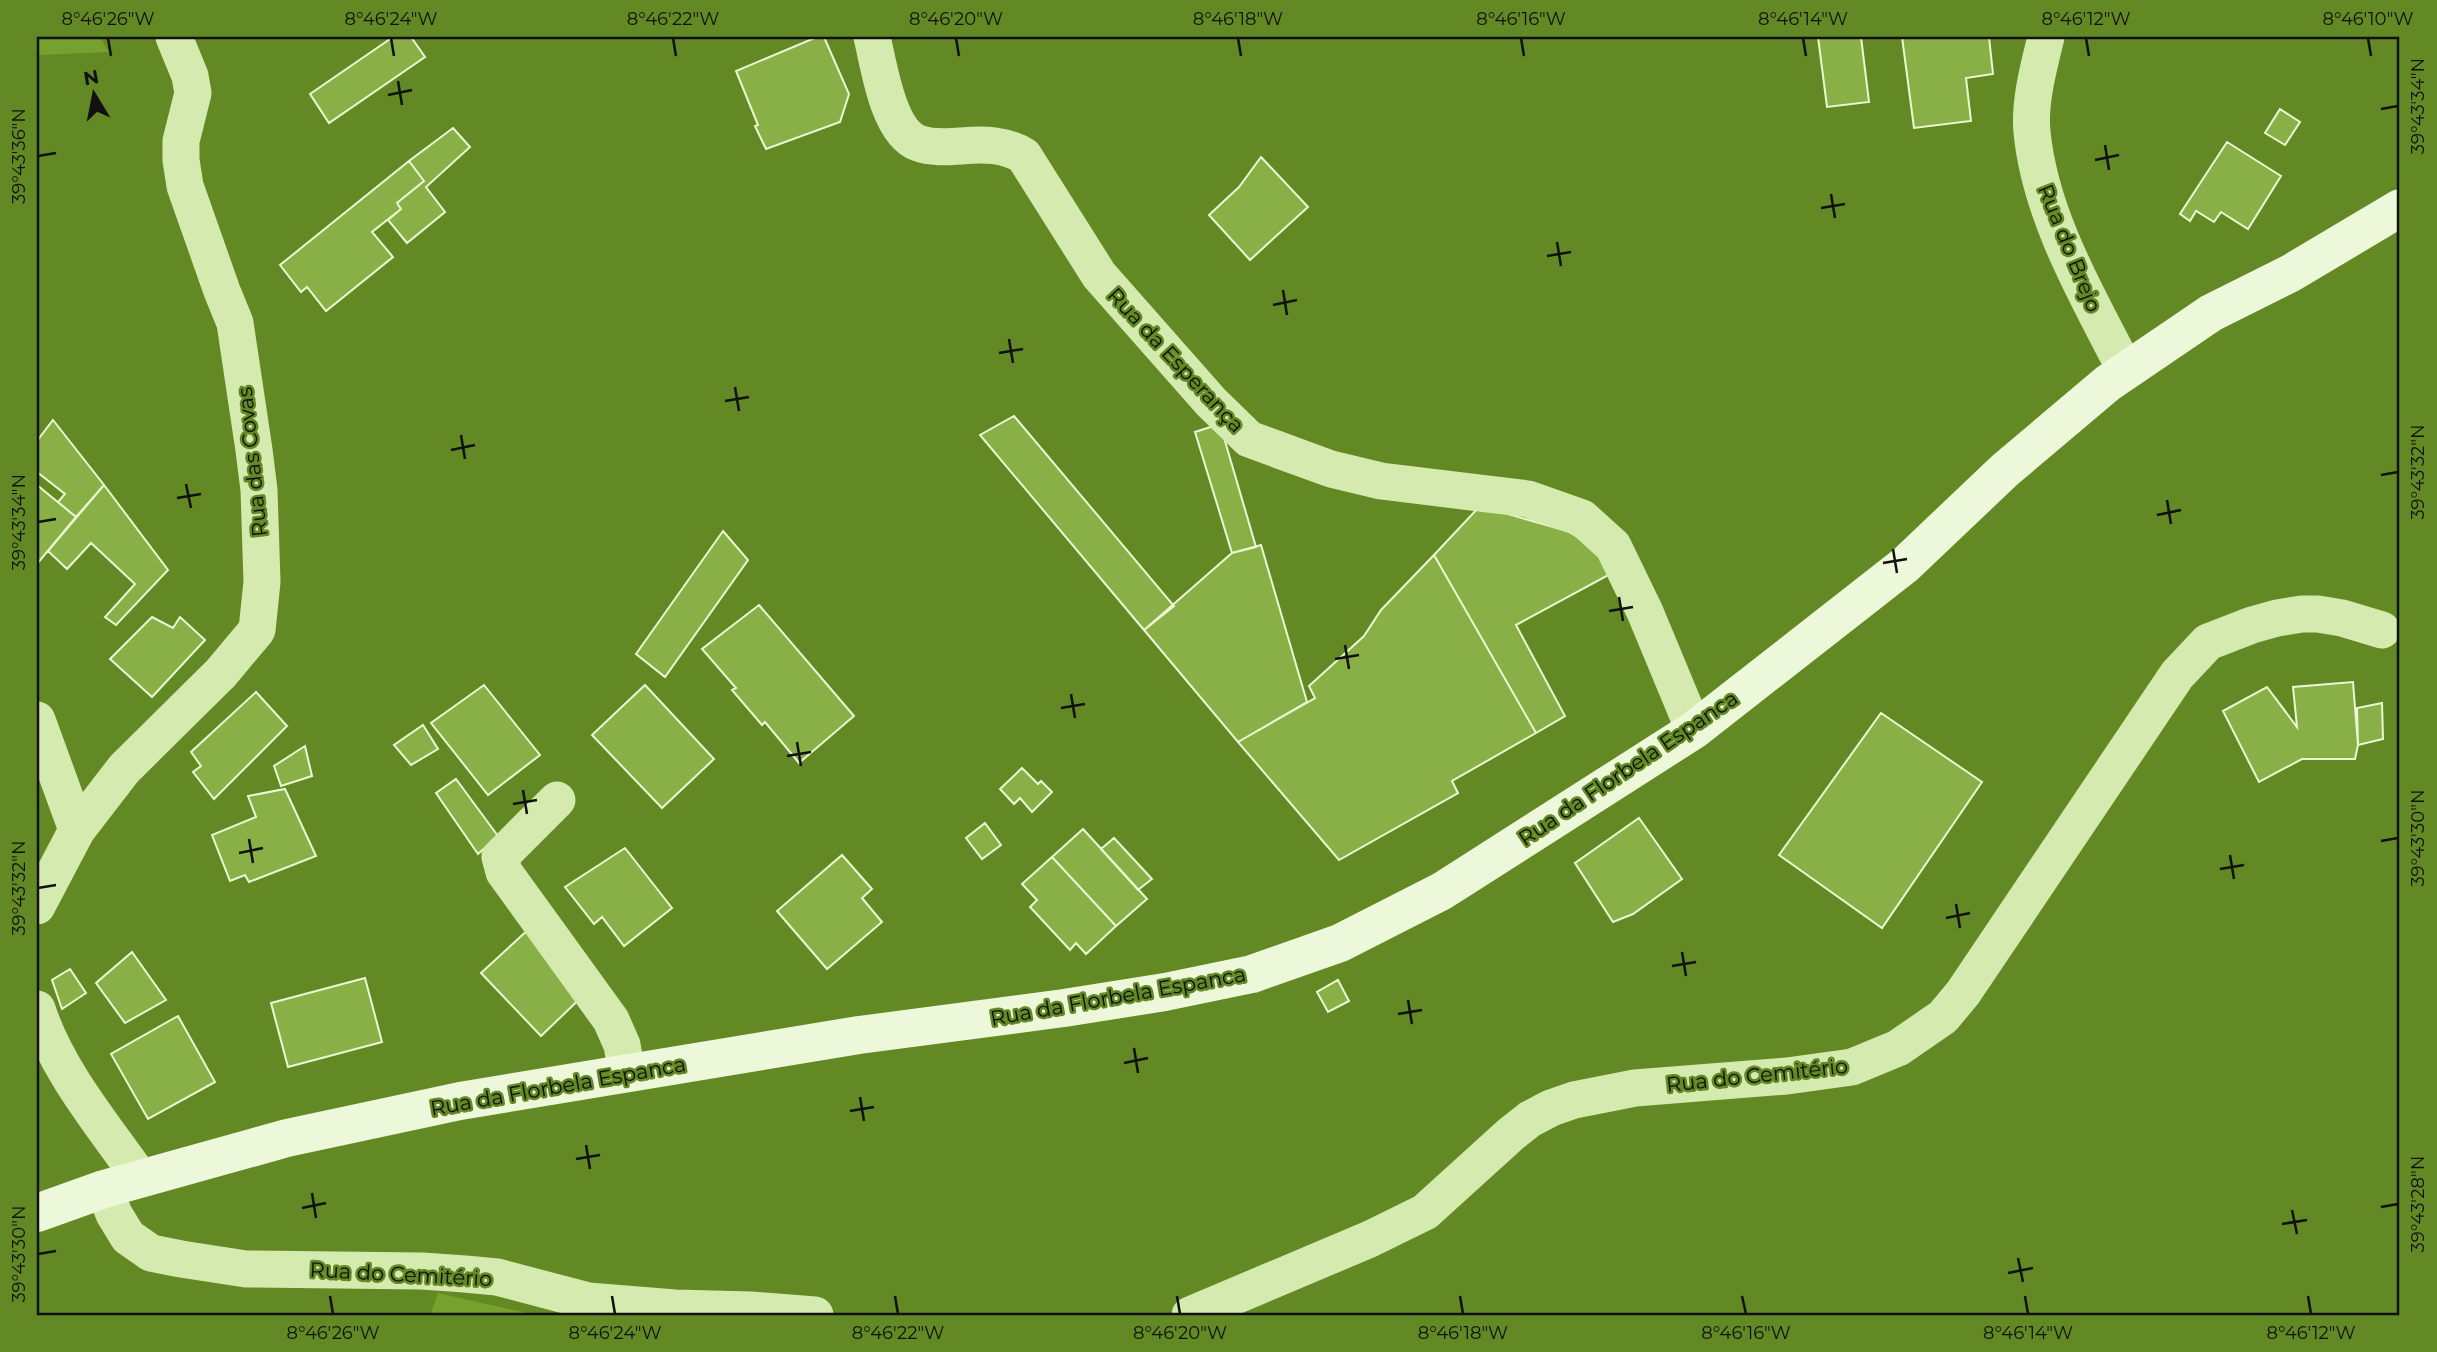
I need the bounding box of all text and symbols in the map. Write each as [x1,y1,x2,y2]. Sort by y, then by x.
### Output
text: 8°46'26"W [62,8,154,30]
text: 8°46'24"W [345,8,438,30]
text: 8°46'22"W [627,8,719,30]
text: 8°46'20"W [909,8,1003,30]
text: 8°46'18"W [1193,8,1283,30]
text: 8°46'16"W [1476,8,1566,30]
text: 8°46'14"W [1758,8,1848,30]
text: 8°46'12"W [2042,8,2130,30]
text: 8°46'10"W [2323,8,2413,30]
text: 39°43'34"N [2407,58,2429,154]
north arrow [60,60,130,130]
text: N [82,65,101,90]
text: 39°43'36"N [8,108,30,204]
street label: Rua do Brejo [2033,180,2107,316]
street label: Rua da Esperança [1102,282,1250,438]
street label: Rua das Covas [232,386,272,538]
text: 39°43'32"N [2407,424,2429,520]
text: 39°43'34"N [8,474,30,570]
street label: Rua da Florbela Espanca [1514,685,1742,851]
text: 39°43'30"N [2407,789,2429,887]
text: 39°43'32"N [8,840,30,936]
street label: Rua da Florbela Espanca [988,961,1248,1031]
street label: Rua da Florbela Espanca [428,1051,688,1121]
street label: Rua do Cemitério [1665,1053,1849,1097]
text: 39°43'28"N [2407,1156,2429,1252]
text: 39°43'30"N [8,1205,30,1303]
street label: Rua do Cemitério [309,1257,493,1291]
text: 8°46'26"W [287,1322,379,1344]
text: 8°46'24"W [569,1322,662,1344]
text: 8°46'22"W [852,1322,944,1344]
text: 8°46'20"W [1133,1322,1227,1344]
text: 8°46'18"W [1418,1322,1508,1344]
text: 8°46'16"W [1701,1322,1791,1344]
text: 8°46'14"W [1983,1322,2073,1344]
text: 8°46'12"W [2267,1322,2355,1344]

